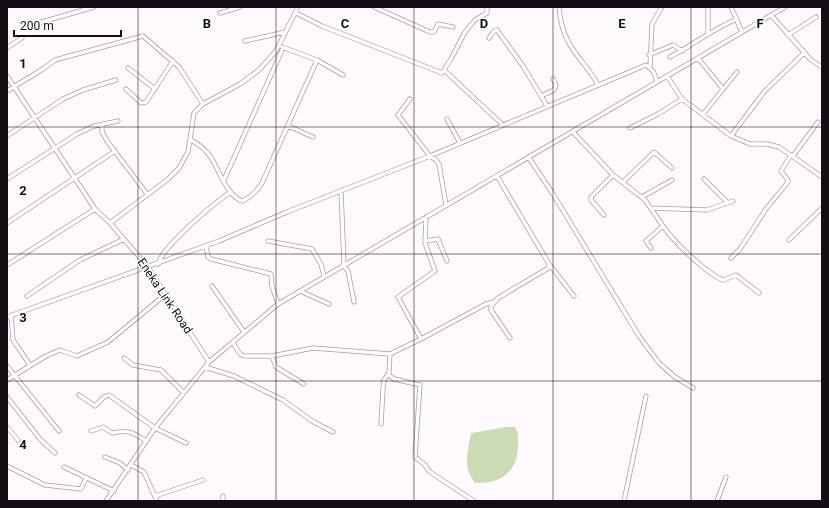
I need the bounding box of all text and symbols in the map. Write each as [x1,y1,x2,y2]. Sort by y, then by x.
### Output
scale bar [14,12,121,38]
text: B [203,16,211,31]
text: C [341,16,350,31]
text: D [480,16,488,31]
text: E [618,16,626,31]
text: F [756,16,764,31]
text: 200 m [20,19,54,33]
text: 1 [19,56,27,71]
text: 2 [19,183,27,198]
street label: Eneka Link Road [135,256,195,336]
text: 3 [19,310,27,325]
text: 4 [19,437,27,452]

